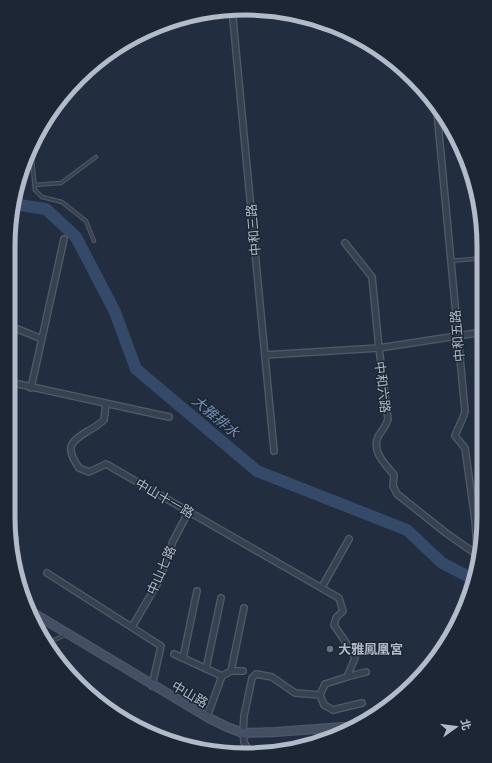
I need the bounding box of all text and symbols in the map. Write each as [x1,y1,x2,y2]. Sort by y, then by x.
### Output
street label: 中和三路 [243,203,263,257]
street label: 中和五路 [447,309,467,363]
street label: 中和六路 [372,360,394,414]
water label: 大雅排水 [189,391,244,441]
street label: 中山十一路 [133,475,197,521]
street label: 中山七路 [143,543,179,597]
place label: 大雅鳳凰宮 [338,641,403,657]
marker: 大雅鳳凰宮 [325,644,335,654]
street label: 中山路 [169,677,211,711]
north arrow [436,707,476,747]
text: 北 [459,718,474,731]

